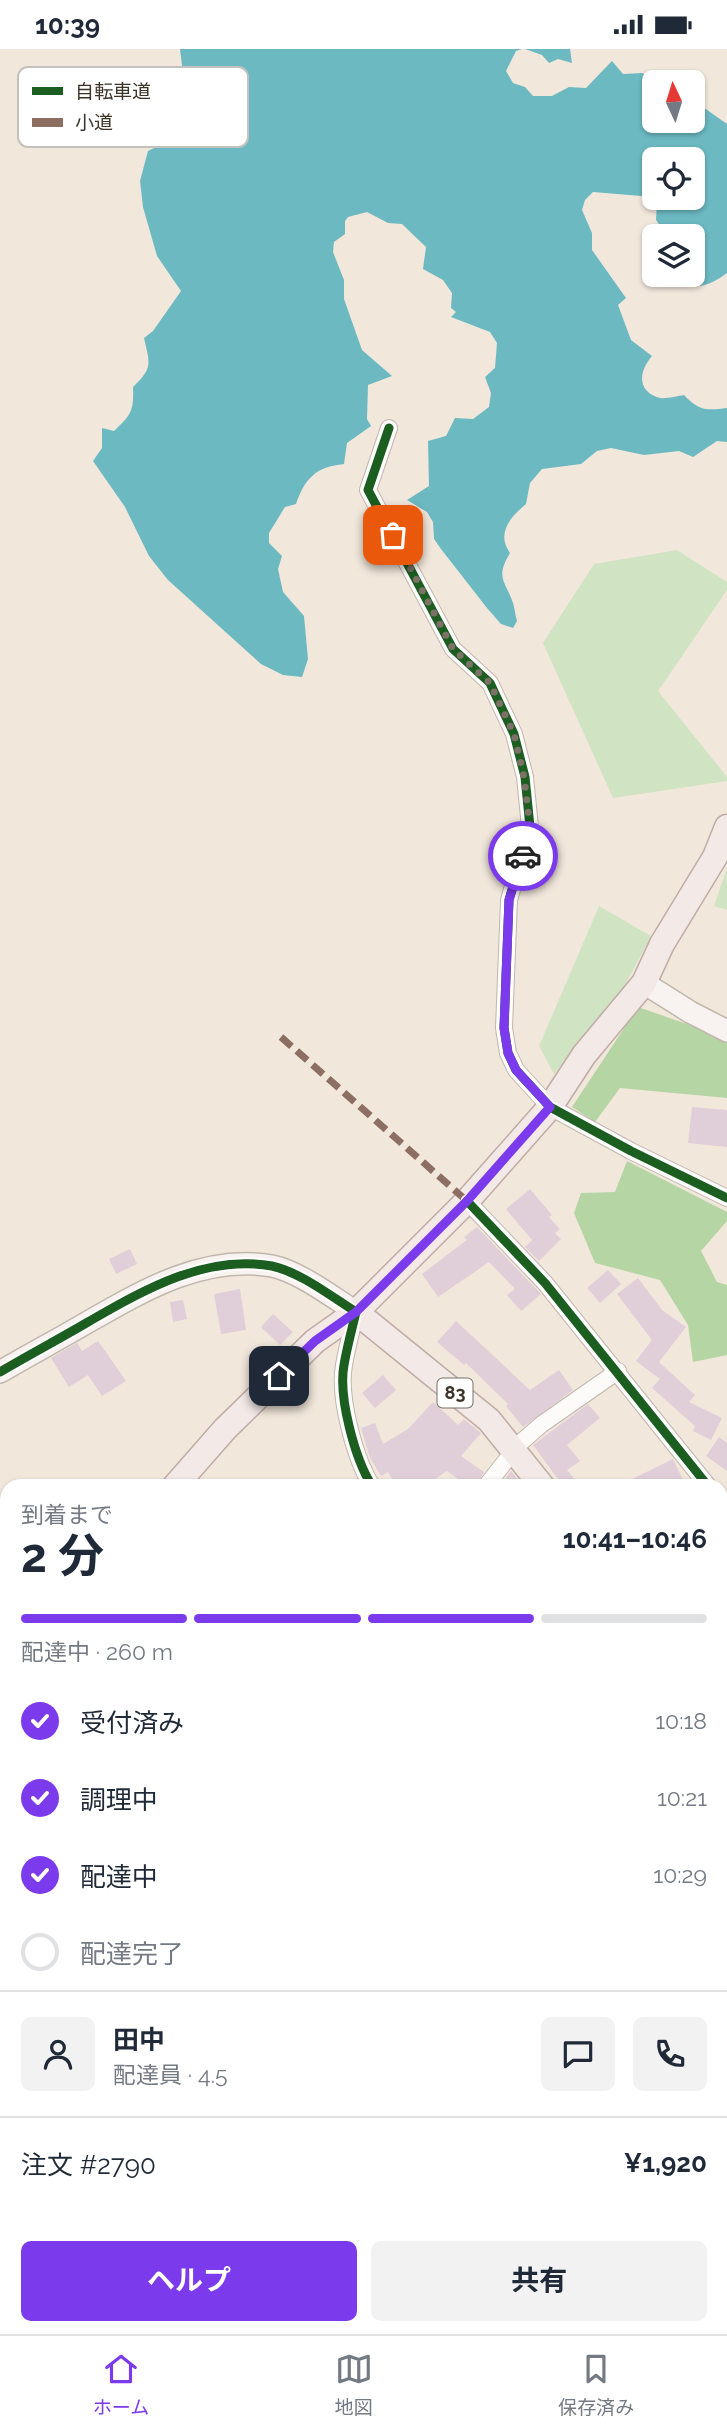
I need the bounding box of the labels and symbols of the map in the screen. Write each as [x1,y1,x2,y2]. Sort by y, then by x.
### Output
legend [18,67,248,147]
north arrow [642,70,705,133]
text: 自転車道 [75,80,151,102]
text: 小道 [75,111,113,133]
pin [363,505,423,565]
courier [488,821,558,891]
pin [249,1346,309,1406]
road number: 83 [438,1379,472,1407]

